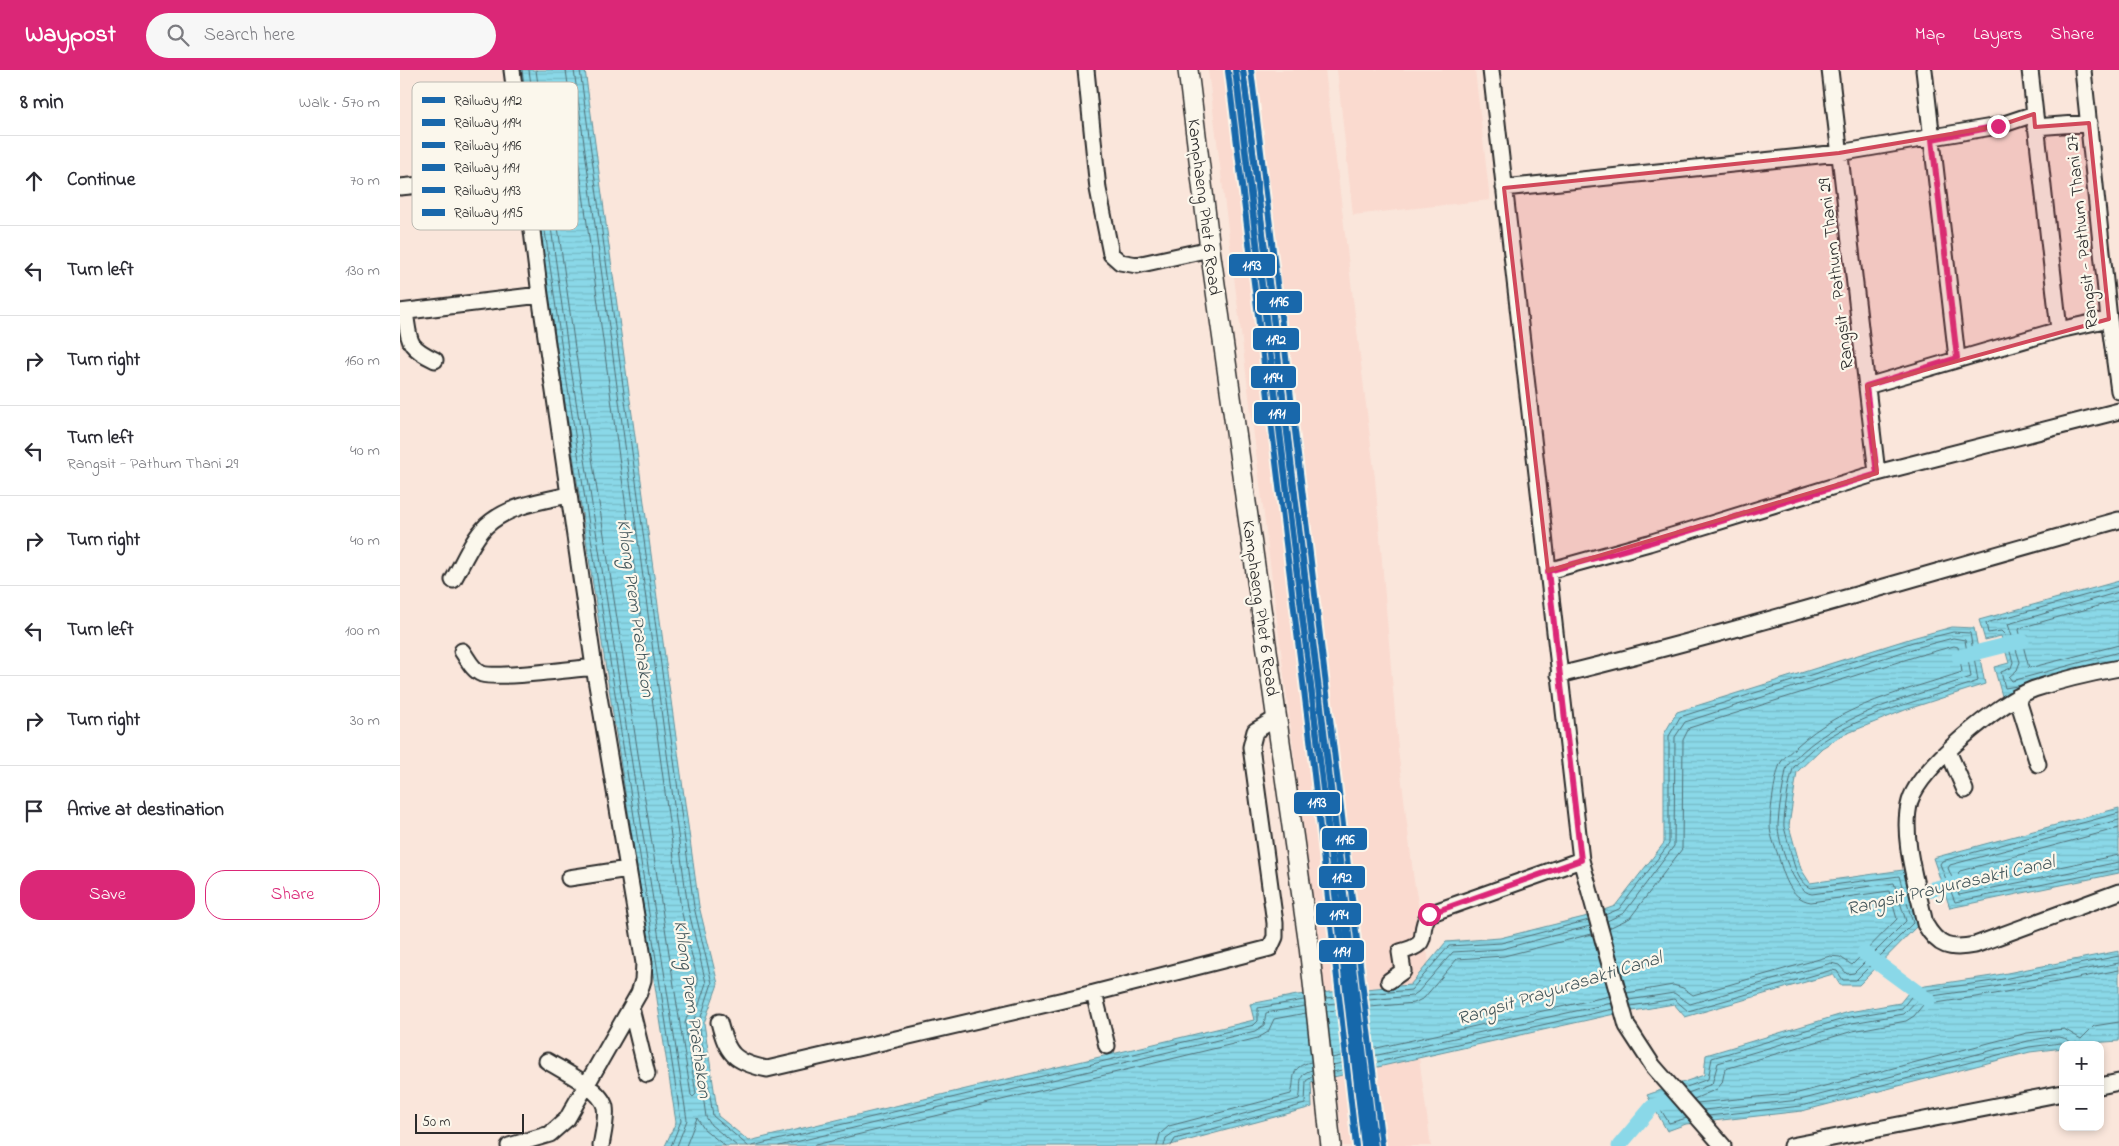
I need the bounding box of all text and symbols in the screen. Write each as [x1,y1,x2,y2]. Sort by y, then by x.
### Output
search box [146,13,496,58]
text: Waypost [25,18,116,53]
icon: search [164,21,192,49]
text: Search here [204,22,295,49]
text: Map [1915,22,1945,48]
text: Layers [1973,22,2023,48]
text: Share [2051,22,2094,48]
legend [412,82,578,230]
text: 8 min [20,88,64,118]
text: Walk · 570 m [299,91,380,115]
text: Railway 1192 [454,91,522,113]
text: Railway 1194 [454,113,521,135]
route end [1987,115,2010,138]
street label: Kamphaeng Phet 6 Road [1178,118,1227,297]
street label: Rangsit - Pathum Thani 27 [2060,133,2107,330]
text: Railway 1196 [454,136,521,158]
text: Railway 1191 [454,158,520,180]
icon: ahead [20,167,48,195]
text: Continue [67,167,135,194]
text: 70 m [350,169,380,193]
street label: Rangsit - Pathum Thani 29 [1812,176,1863,371]
text: Railway 1193 [454,181,521,203]
text: Railway 1195 [454,203,523,225]
line badge: 1193 [1228,253,1276,277]
text: 1193 [1243,256,1262,277]
icon: left [20,257,48,285]
text: Turn left [67,257,134,284]
text: 130 m [345,259,380,283]
line badge: 1196 [1256,290,1303,314]
text: 1196 [1269,292,1289,313]
line badge: 1192 [1252,327,1300,351]
text: 1192 [1266,330,1286,351]
icon: right [20,347,48,375]
text: Turn right [67,347,140,374]
text: 160 m [345,349,380,373]
line badge: 1194 [1250,365,1297,389]
text: 1194 [1264,368,1283,389]
line badge: 1191 [1253,401,1301,425]
text: 1191 [1268,404,1286,425]
text: Turn left [67,425,134,452]
icon: left [20,437,48,465]
text: 40 m [350,439,380,463]
text: Rangsit - Pathum Thani 29 [67,452,238,476]
water label: Khlong Prem Prachakon [608,518,660,700]
street label: Kamphaeng Phet 6 Road [1233,519,1284,698]
icon: right [20,527,48,555]
text: Turn right [67,527,140,554]
text: 40 m [350,529,380,553]
icon: left [20,617,48,645]
text: Turn left [67,617,134,644]
text: 100 m [345,619,380,643]
icon: right [20,707,48,735]
text: Turn right [67,707,140,734]
text: 30 m [350,709,380,733]
line badge: 1193 [1293,791,1341,815]
text: 1193 [1308,793,1327,814]
icon: arrive [20,797,48,825]
text: Arrive at destination [67,797,224,824]
line badge: 1196 [1321,827,1368,851]
text: 1196 [1335,830,1355,851]
water label: Rangsit Prayurasakti Canal [1844,849,2060,924]
line badge: 1192 [1318,865,1366,889]
text: 1192 [1332,868,1352,889]
button: Save [20,870,195,920]
button: Share [205,870,380,920]
line badge: 1194 [1315,902,1362,926]
route start [1418,903,1441,926]
text: 1194 [1330,905,1349,926]
water label: Khlong Prem Prachakon [665,919,717,1101]
line badge: 1191 [1318,939,1365,963]
text: 1191 [1333,942,1351,963]
water label: Rangsit Prayurasakti Canal [1454,945,1668,1034]
map controls [2059,1041,2104,1131]
button: + [2059,1041,2104,1086]
button: − [2059,1086,2104,1131]
scale bar [415,1111,524,1134]
text: 50 m [422,1112,450,1133]

